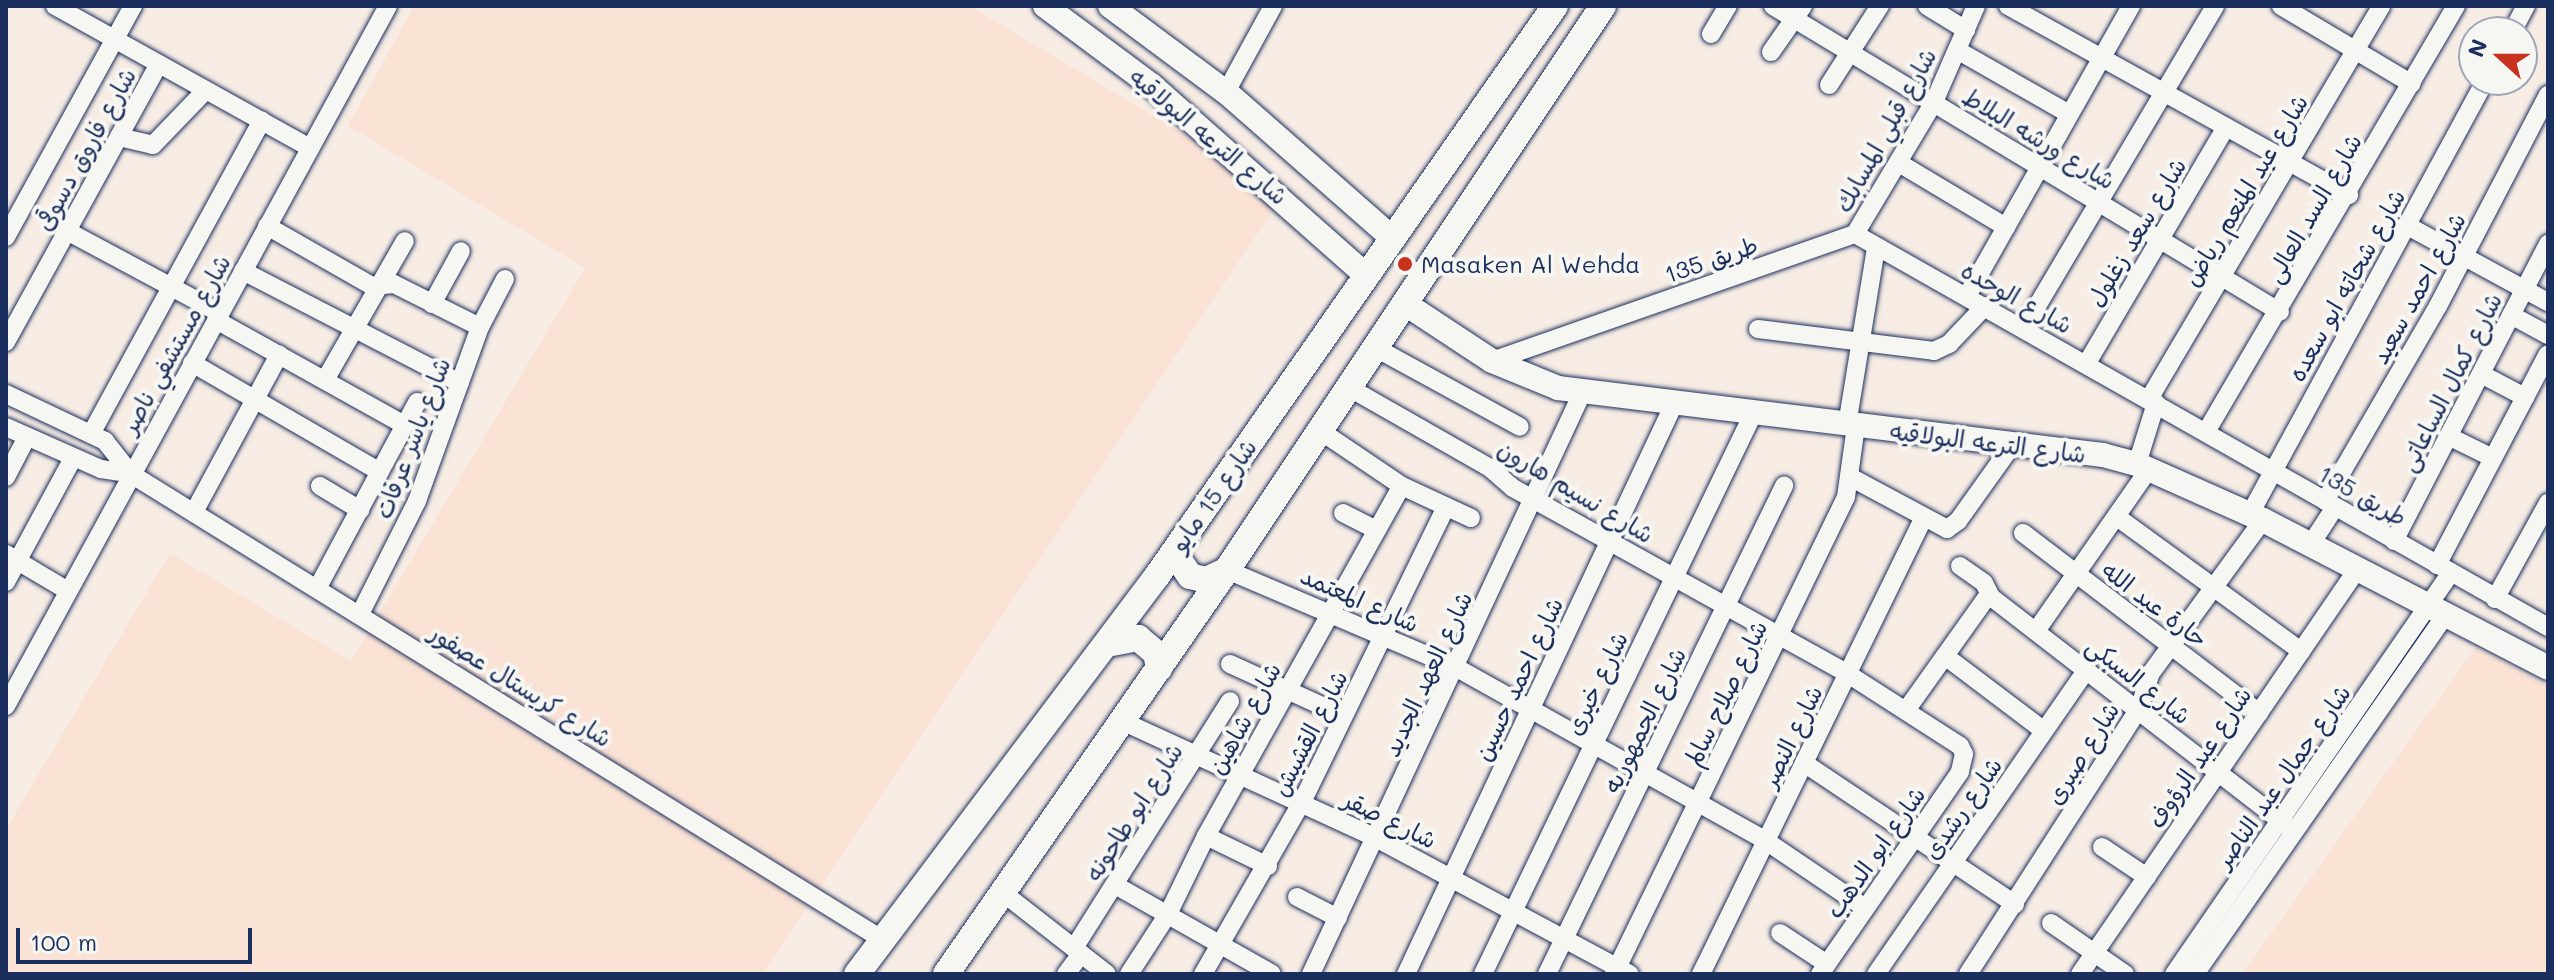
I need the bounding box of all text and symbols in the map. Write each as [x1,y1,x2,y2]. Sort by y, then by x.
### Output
north arrow [2458,16,2538,96]
text: N [2460,35,2494,61]
street label: شارع قبلي المسابك [1828,43,1942,217]
street label: شارع الترعه البولاقيه [1124,62,1294,210]
street label: شارع فاروق دسوقى [28,63,142,235]
street label: شارع ورشه البلاط [1958,81,2120,195]
street label: شارع عبد المنعم رياض [2176,89,2314,291]
street label: شارع السد العالى [2259,128,2367,288]
street label: شارع سعد زغلول [2080,152,2192,312]
street label: شارع شحاته ابو سعده [2281,184,2411,386]
street label: شارع احمد سعيد [2365,207,2471,369]
street label: طريق 135 [1661,230,1761,288]
street label: شارع مستشفي ناصر [114,249,236,439]
place label: Masaken Al Wehda [1421,250,1640,278]
marker: Masaken Al Wehda [1396,255,1414,273]
street label: شارع الوحده [1957,255,2077,339]
street label: شارع كمال الساعاتى [2393,288,2507,476]
street label: شارع ياسر عرفات [368,353,456,523]
street label: شارع الترعه البولاقيه [1888,416,2088,468]
street label: شارع 15 مايو [1164,433,1262,557]
street label: شارع نسيم هارون [1493,433,1659,549]
street label: طريق 135 [2314,458,2412,532]
street label: حارة عبد الله [2097,555,2213,653]
street label: شارع المعتمد [1296,560,1424,638]
street label: شارع العهد الجديد [1376,587,1478,761]
street label: شارع احمد حسين [1468,593,1568,765]
street label: شارع صلاح سالم [1677,615,1773,771]
street label: شارع كريستال عصفور [425,617,617,753]
street label: شارع خيرى [1559,627,1633,739]
street label: شارع السبكى [2081,630,2197,730]
street label: شارع الجمهوريه [1596,643,1692,797]
street label: شارع شاهين [1201,657,1287,779]
street label: شارع القشيش [1265,665,1353,801]
street label: شارع جمال عبد الناصر [2208,679,2356,873]
street label: شارع النصر [1754,680,1828,792]
street label: شارع عبد الرؤوف [2141,681,2257,833]
street label: شارع صبرى [2039,696,2125,810]
street label: شارع ابو طاحونه [1078,738,1188,886]
street label: شارع رشدى [1916,752,2008,864]
street label: شارع ابو الدهب [1819,781,1931,923]
street label: شارع صقر [1339,784,1441,854]
scale bar [20,912,256,962]
text: 100 m [30,926,97,957]

